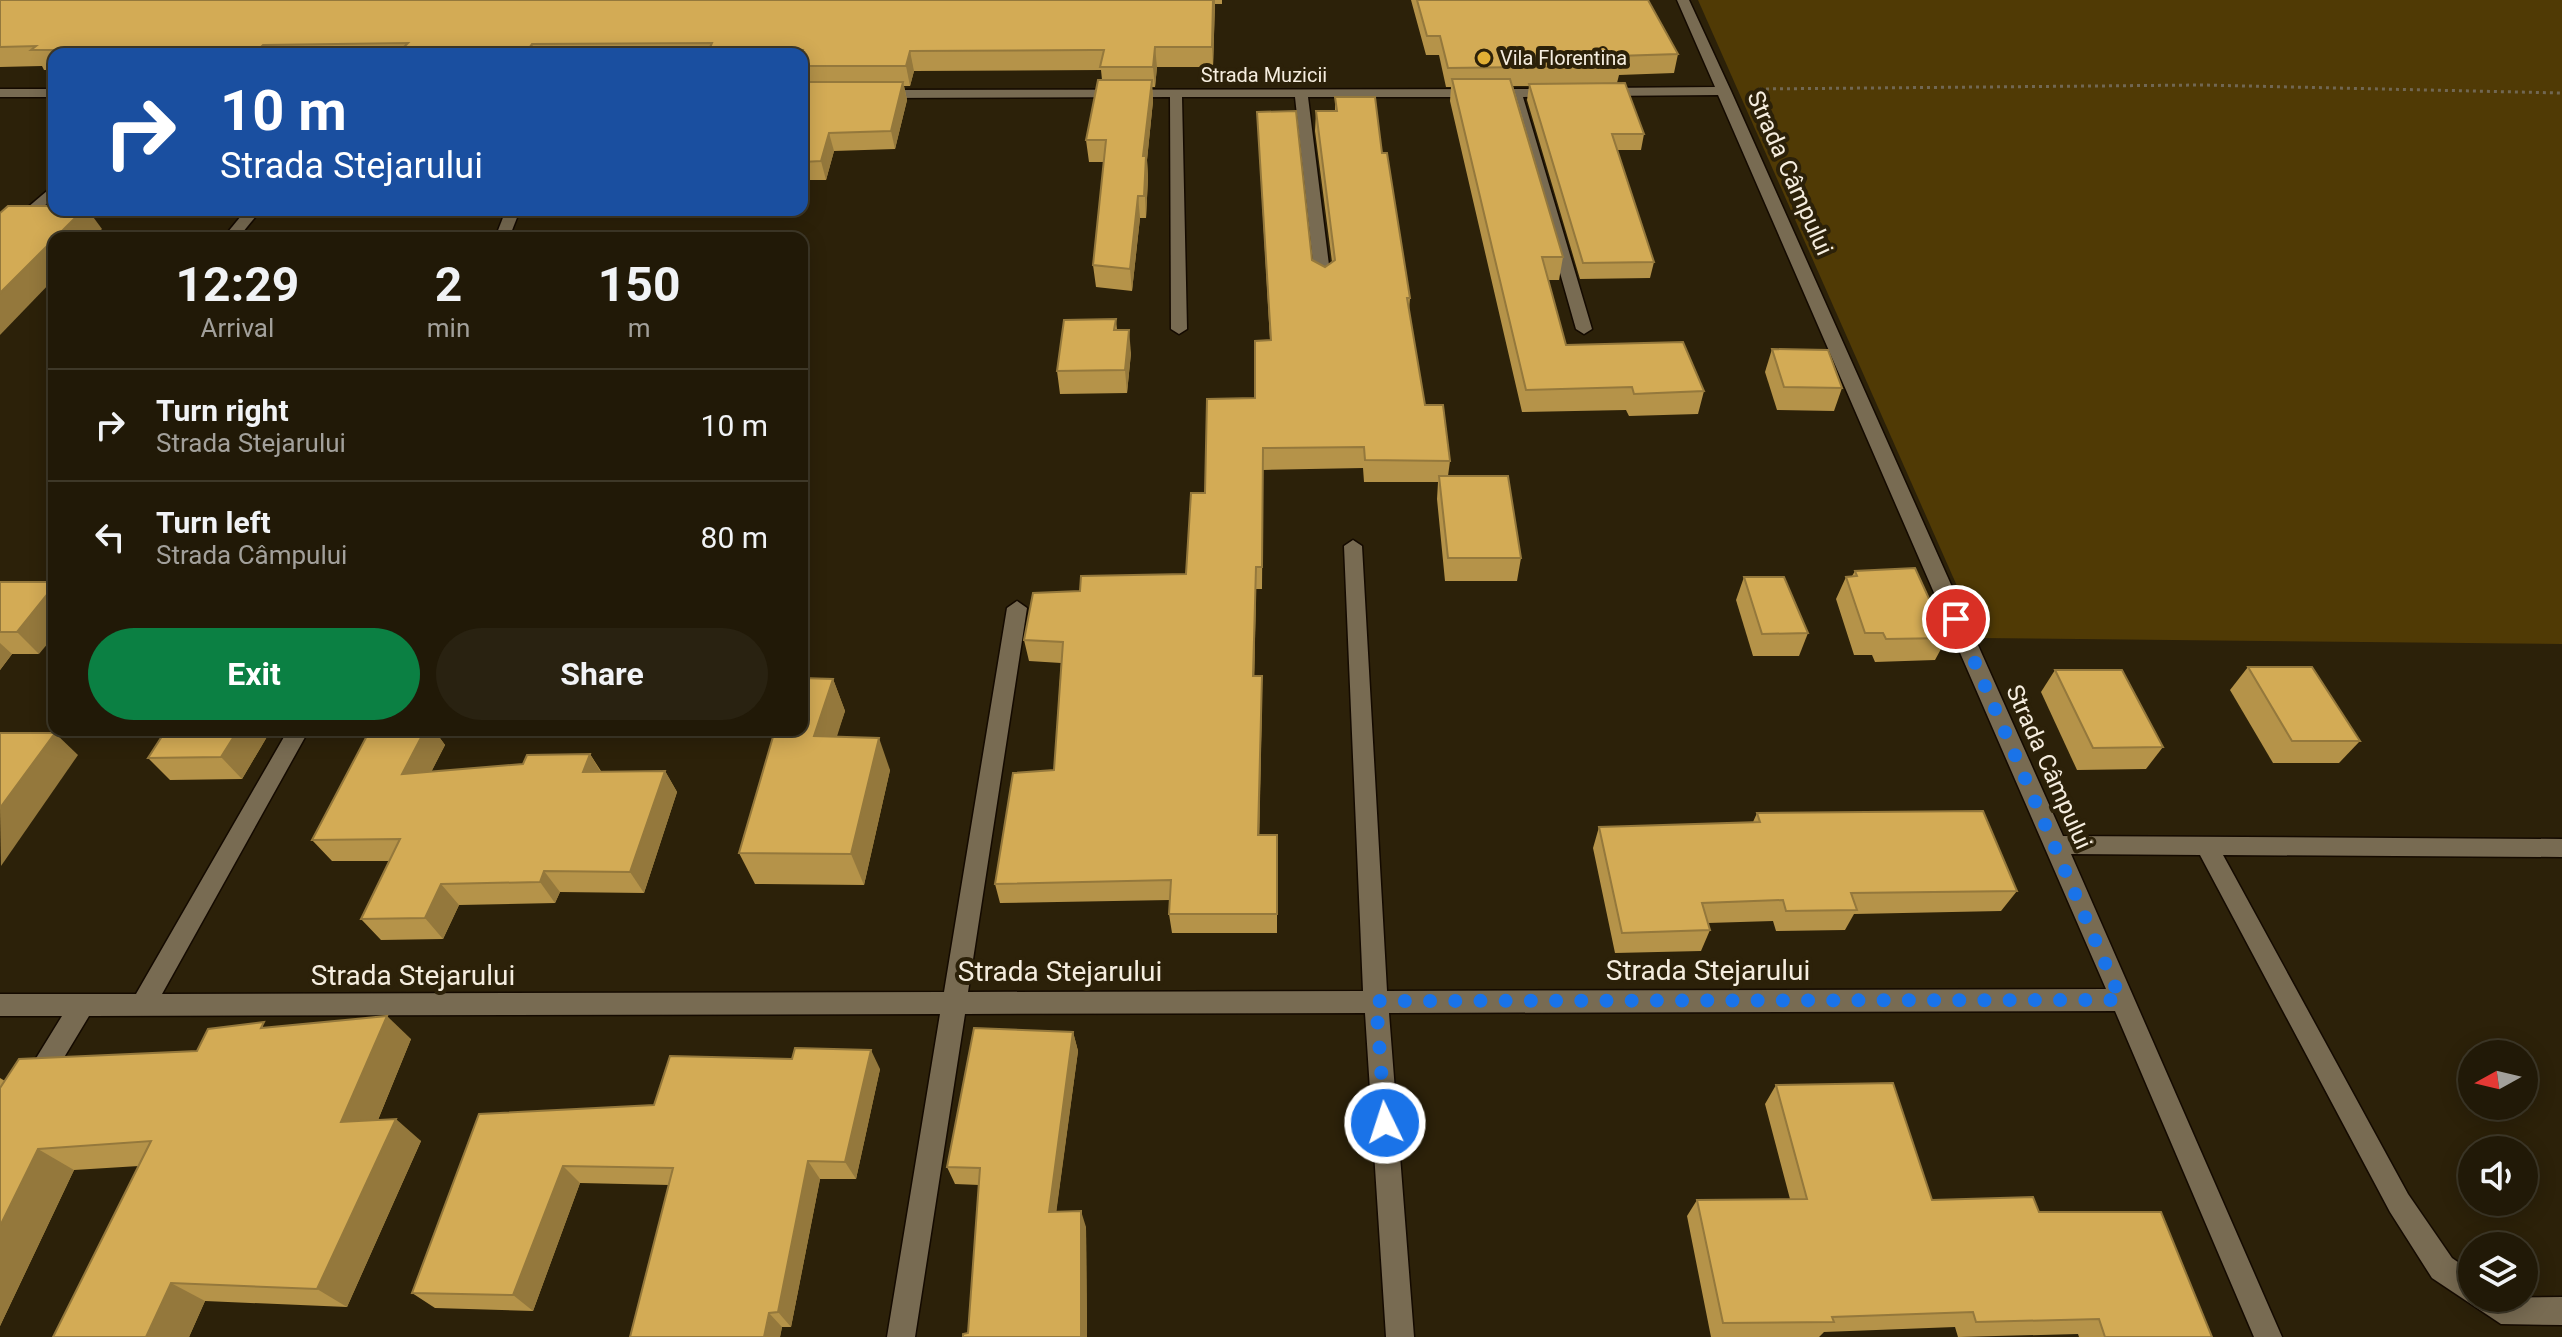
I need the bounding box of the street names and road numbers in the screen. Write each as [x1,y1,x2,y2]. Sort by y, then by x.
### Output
street label: Strada Muzicii [1201,63,1327,87]
street label: Strada Câmpului [1741,87,1839,259]
street label: Strada Câmpului [2000,681,2098,853]
street label: Strada Stejarului [1606,954,1810,987]
street label: Strada Stejarului [958,955,1162,988]
street label: Strada Stejarului [311,959,515,992]

